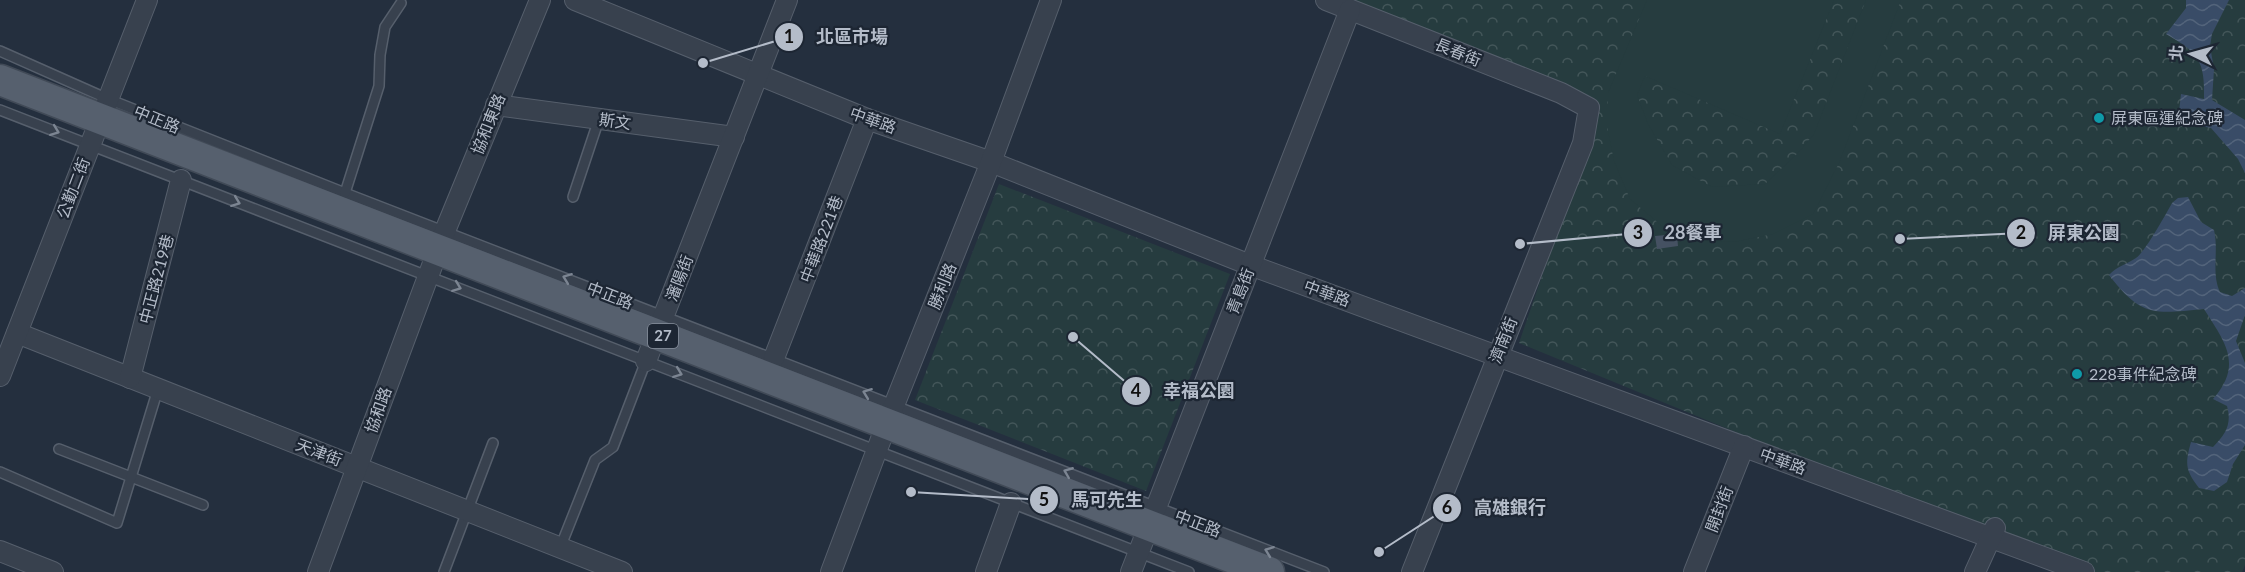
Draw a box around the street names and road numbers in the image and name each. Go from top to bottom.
street label: 長春街 [1432,34,1484,69]
street label: 協和東路 [467,91,508,157]
street label: 中正路 [131,101,183,136]
street label: 中華路 [847,102,899,137]
street label: 斯文 [598,109,632,132]
street label: 公勤二街 [52,155,93,221]
street label: 中華路221巷 [795,193,846,285]
street label: 中正路219巷 [134,232,177,326]
street label: 瀋陽街 [661,252,696,304]
street label: 勝利路 [924,260,959,312]
street label: 青島街 [1222,265,1257,317]
street label: 中華路 [1301,275,1353,310]
street label: 中正路 [584,277,636,312]
street label: 濟南街 [1485,314,1520,366]
road number: 27 [648,324,678,348]
street label: 協和路 [360,384,395,436]
street label: 天津街 [293,434,345,469]
street label: 中華路 [1757,443,1809,478]
street label: 開封街 [1701,483,1736,535]
street label: 中正路 [1172,505,1224,540]

